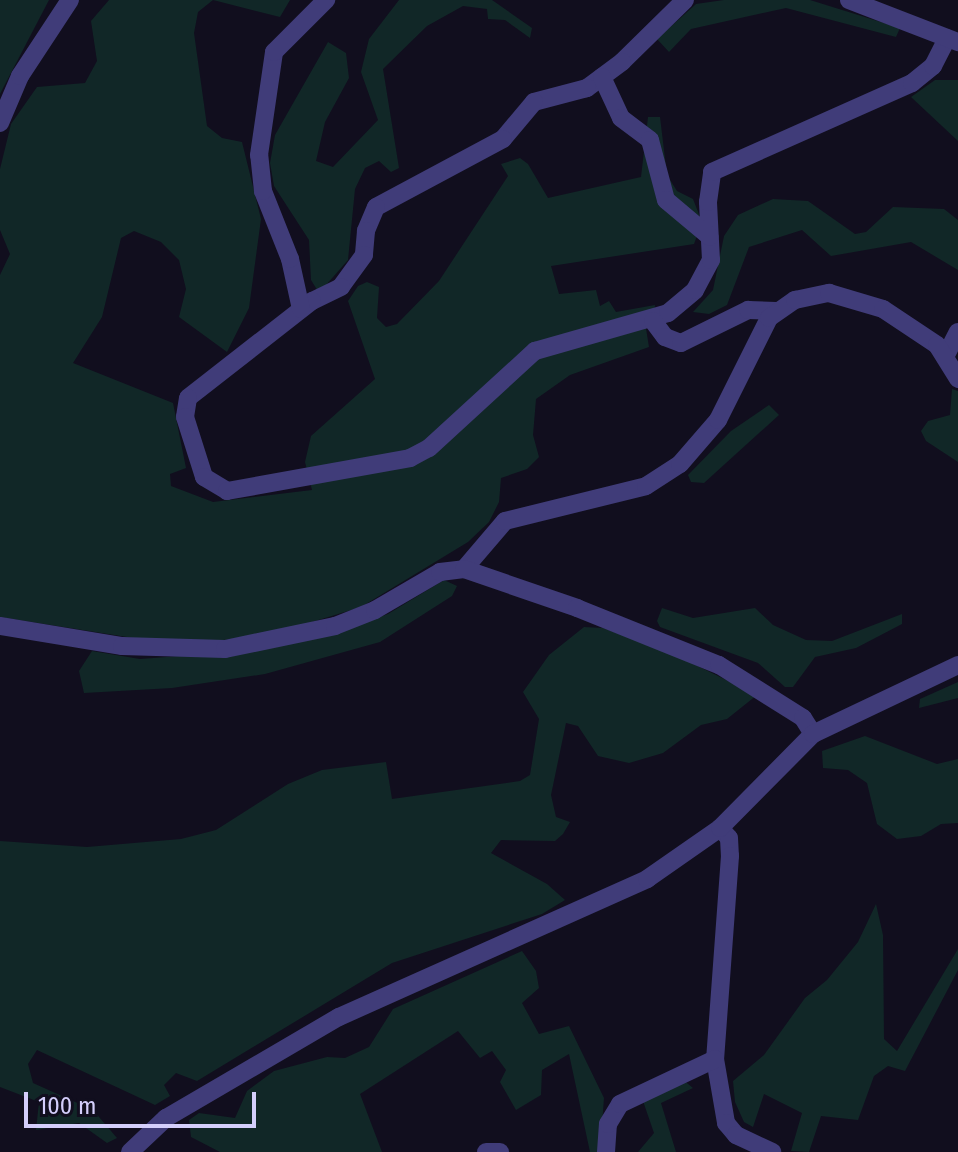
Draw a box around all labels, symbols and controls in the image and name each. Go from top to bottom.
scale bar [28,1076,260,1126]
text: 100 m [38,1092,96,1120]

